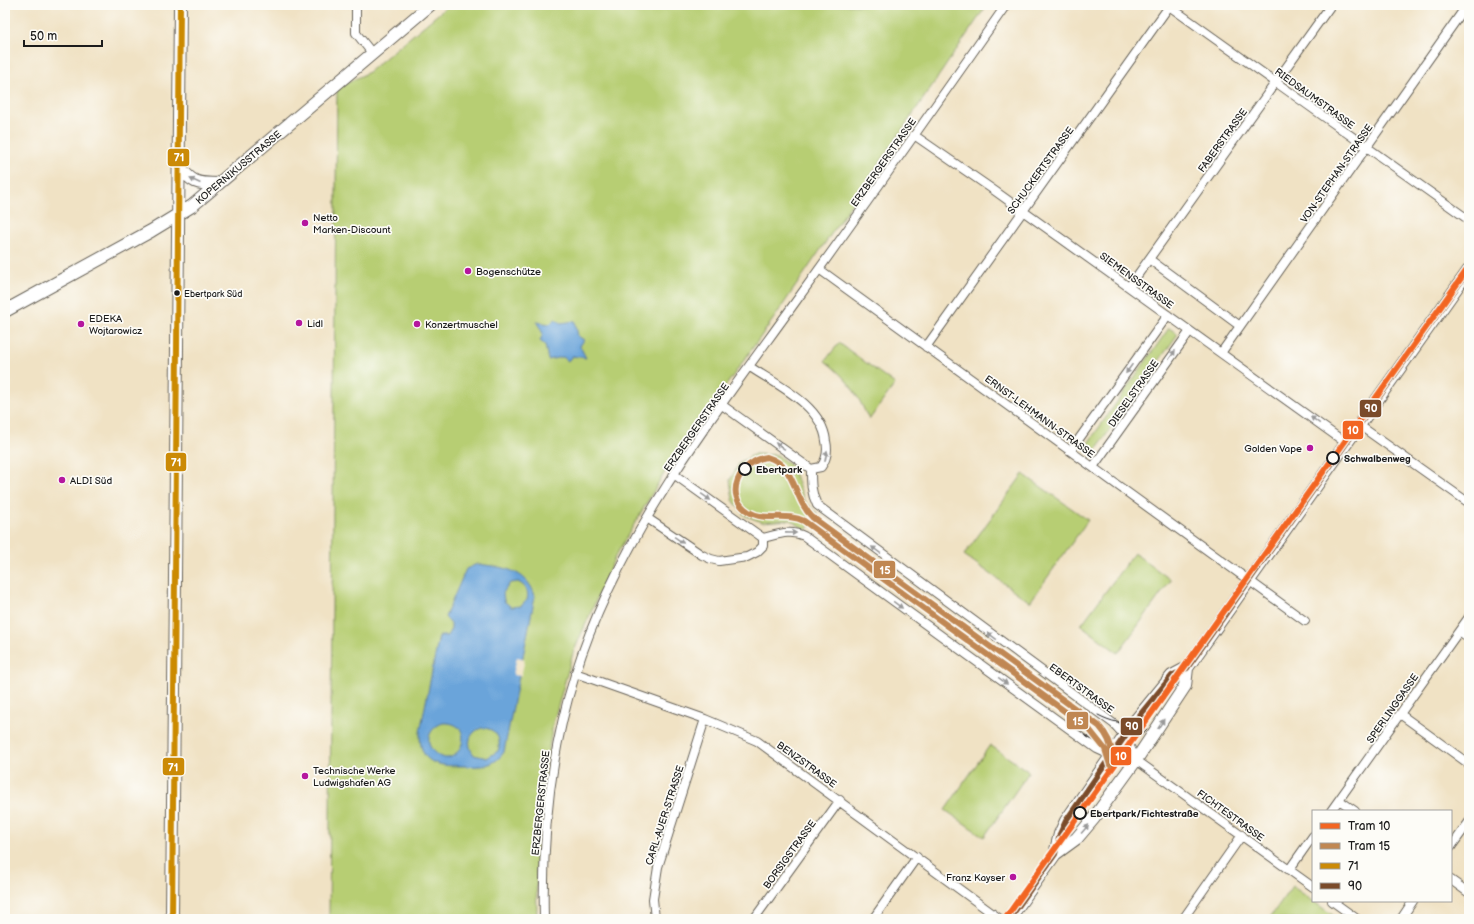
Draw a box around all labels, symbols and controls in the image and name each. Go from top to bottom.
scale bar [24,22,102,48]
text: 50 m [30,29,57,44]
street label: RIEDSAUMSTRASSE [1272,66,1357,132]
street label: FABERSTRASSE [1196,106,1250,175]
street label: ERZBERGERSTRASSE [849,116,919,209]
street label: VON-STEPHAN-STRASSE [1298,122,1376,225]
street label: SCHUCKERTSTRASSE [1005,124,1077,217]
street label: KOPERNIKUSSTRASSE [193,128,284,207]
line badge: 71 [167,148,190,167]
text: 71 [174,151,184,164]
one-way arrow [190,178,201,184]
place label: Netto Marken-Discount [313,212,391,236]
marker: Netto Marken-Discount [300,218,310,228]
street label: SIEMENSSTRASSE [1097,250,1176,312]
marker: Bogenschütze [463,266,473,276]
place label: Bogenschütze [476,266,541,278]
marker: Ebertpark Süd [172,288,182,298]
place label: Ebertpark Süd [184,289,242,300]
place label: EDEKA Wojtarowicz [89,313,142,337]
marker: Lidl [294,318,304,328]
place label: Lidl [307,318,323,330]
marker: EDEKA Wojtarowicz [76,319,86,329]
marker: Konzertmuschel [412,319,422,329]
place label: Konzertmuschel [425,319,498,331]
one-way arrow [1168,350,1176,360]
street label: DIESELSTRASSE [1106,357,1162,429]
one-way arrow [1125,364,1133,374]
street label: ERNST-LEHMANN-STRASSE [982,373,1097,461]
street label: ERZBERGERSTRASSE [662,381,732,474]
line badge: 90 [1359,399,1382,418]
text: 90 [1364,402,1378,415]
one-way arrow [1309,416,1320,424]
line badge: 10 [1342,420,1364,440]
text: 10 [1347,424,1359,437]
one-way arrow [774,442,785,450]
place label: Golden Vape [1244,443,1302,455]
marker: Golden Vape [1305,443,1315,453]
one-way arrow [823,449,829,462]
marker: Schwalbenweg [1326,451,1340,465]
line badge: 71 [165,452,187,472]
place label: Schwalbenweg [1344,453,1411,465]
text: 71 [171,456,181,469]
marker: Ebertpark [738,462,752,476]
place label: Ebertpark [756,464,803,476]
marker: ALDI Süd [57,475,67,485]
place label: ALDI Süd [70,475,112,487]
one-way arrow [701,493,712,501]
one-way arrow [785,530,798,536]
one-way arrow [674,536,685,544]
one-way arrow [871,546,882,554]
line badge: 15 [873,560,896,579]
text: 15 [880,564,891,577]
one-way arrow [892,601,903,609]
one-way arrow [987,631,998,640]
street label: EBERTSTRASSE [1047,661,1116,717]
street label: SPERLINGGASSE [1364,671,1421,746]
one-way arrow [998,677,1008,685]
line badge: 15 [1066,711,1089,730]
text: 15 [1073,715,1084,728]
line badge: 90 [1120,717,1143,736]
one-way arrow [1157,718,1164,729]
text: 90 [1125,720,1139,733]
street label: BENZSTRASSE [774,739,839,791]
line badge: 10 [1110,746,1132,766]
street label: ERZBERGERSTRASSE [530,750,553,856]
text: 10 [1115,750,1127,763]
line badge: 71 [162,757,185,776]
text: 71 [168,761,178,774]
street label: CARL-AUER-STRASSE [643,764,687,867]
place label: Technische Werke Ludwigshafen AG [313,765,396,789]
marker: Technische Werke Ludwigshafen AG [300,771,310,781]
street label: FICHTESTRASSE [1195,787,1267,844]
marker: Ebertpark/Fichtestraße [1073,806,1087,820]
place label: Ebertpark/Fichtestraße [1090,808,1199,820]
legend [1312,810,1452,902]
street label: BORSIGSTRASSE [761,818,819,891]
text: Tram 10 [1348,819,1390,834]
one-way arrow [1080,824,1089,834]
text: Tram 15 [1348,839,1390,854]
text: 71 [1348,859,1359,874]
place label: Franz Kayser [946,872,1005,884]
marker: Franz Kayser [1008,872,1018,882]
text: 90 [1348,879,1362,894]

